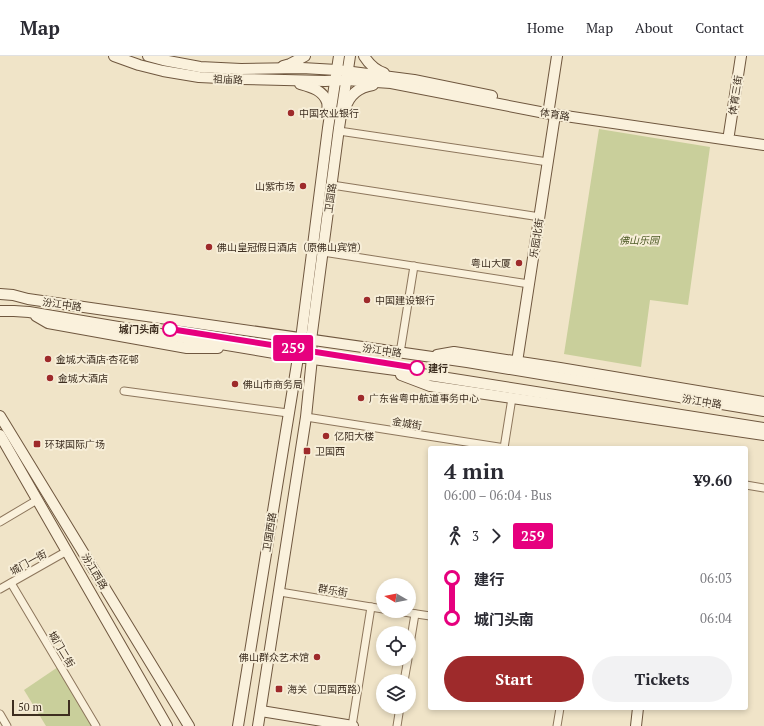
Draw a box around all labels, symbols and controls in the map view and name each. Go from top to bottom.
text: Map [20,15,60,40]
text: Home [527,18,564,37]
text: Map [586,18,613,37]
text: About [635,18,673,37]
text: Contact [695,18,744,37]
street label: 祖庙路 [213,72,243,87]
street label: 体育三街 [726,74,745,116]
street label: 体育路 [539,106,571,123]
place label: 中国农业银行 [299,107,359,120]
marker: 中国农业银行 [286,108,296,118]
place label: 山紫市场 [255,180,295,193]
marker: 山紫市场 [298,181,308,191]
street label: 卫国路 [322,182,339,214]
street label: 乐园北街 [527,217,546,259]
park label: 佛山乐园 [619,234,661,247]
place label: 佛山皇冠假日酒店（原佛山宾馆） [216,241,367,254]
marker: 佛山皇冠假日酒店（原佛山宾馆） [204,242,214,252]
place label: 粤山大厦 [471,257,511,270]
marker: 粤山大厦 [514,258,524,268]
place label: 中国建设银行 [375,294,435,307]
street label: 汾江中路 [41,295,83,314]
marker: 中国建设银行 [362,295,372,305]
marker: 城门头南 [162,321,178,337]
place label: 城门头南 [119,323,159,336]
line badge: 259 [270,335,316,361]
text: 259 [281,338,305,357]
street label: 汾江中路 [361,341,403,360]
place label: 金城大酒店·杏花邨 [56,353,138,366]
marker: 金城大酒店·杏花邨 [43,354,53,364]
marker: 建行 [409,360,425,376]
place label: 建行 [428,362,448,375]
place label: 金城大酒店 [58,372,108,385]
marker: 金城大酒店 [45,373,55,383]
place label: 佛山市商务局 [242,378,303,391]
marker: 佛山市商务局 [230,379,240,389]
place label: 广东省粤中航道事务中心 [369,392,479,405]
street label: 汾江中路 [681,392,723,411]
marker: 广东省粤中航道事务中心 [356,393,366,403]
street label: 金城街 [391,415,423,432]
place label: 亿阳大楼 [334,430,374,443]
marker: 亿阳大楼 [321,431,331,441]
place label: 环球国际广场 [45,438,105,451]
marker: 环球国际广场 [32,439,42,449]
place label: 卫国西 [315,445,345,458]
marker: 卫国西 [302,446,312,456]
text: 4 min [444,456,504,485]
text: ¥9.60 [694,470,732,490]
text: 06:00 – 06:04 · Bus [444,486,552,504]
street label: 卫国西路 [260,511,279,553]
icon: walk [444,525,466,547]
icon: forward [485,525,507,547]
text: 259 [521,526,545,545]
text: 3 [472,527,479,545]
street label: 城门一街 [8,547,49,578]
street label: 汾江西路 [79,551,110,592]
text: 建行 [474,569,504,589]
text: 06:03 [700,569,732,587]
north arrow [376,578,416,618]
map controls [376,578,416,714]
street label: 群乐街 [317,582,349,599]
text: 城门头南 [474,609,534,629]
text: 06:04 [700,609,732,627]
button: locate [376,626,416,666]
street label: 城门二街 [46,629,77,670]
place label: 佛山群众艺术馆 [238,651,309,664]
marker: 佛山群众艺术馆 [312,652,322,662]
button: Start [444,656,584,702]
button: Tickets [592,656,732,702]
button: layers [376,674,416,714]
place label: 海关（卫国西路） [287,683,367,696]
marker: 海关（卫国西路） [274,684,284,694]
scale bar [12,698,70,717]
text: 50 m [18,700,42,714]

